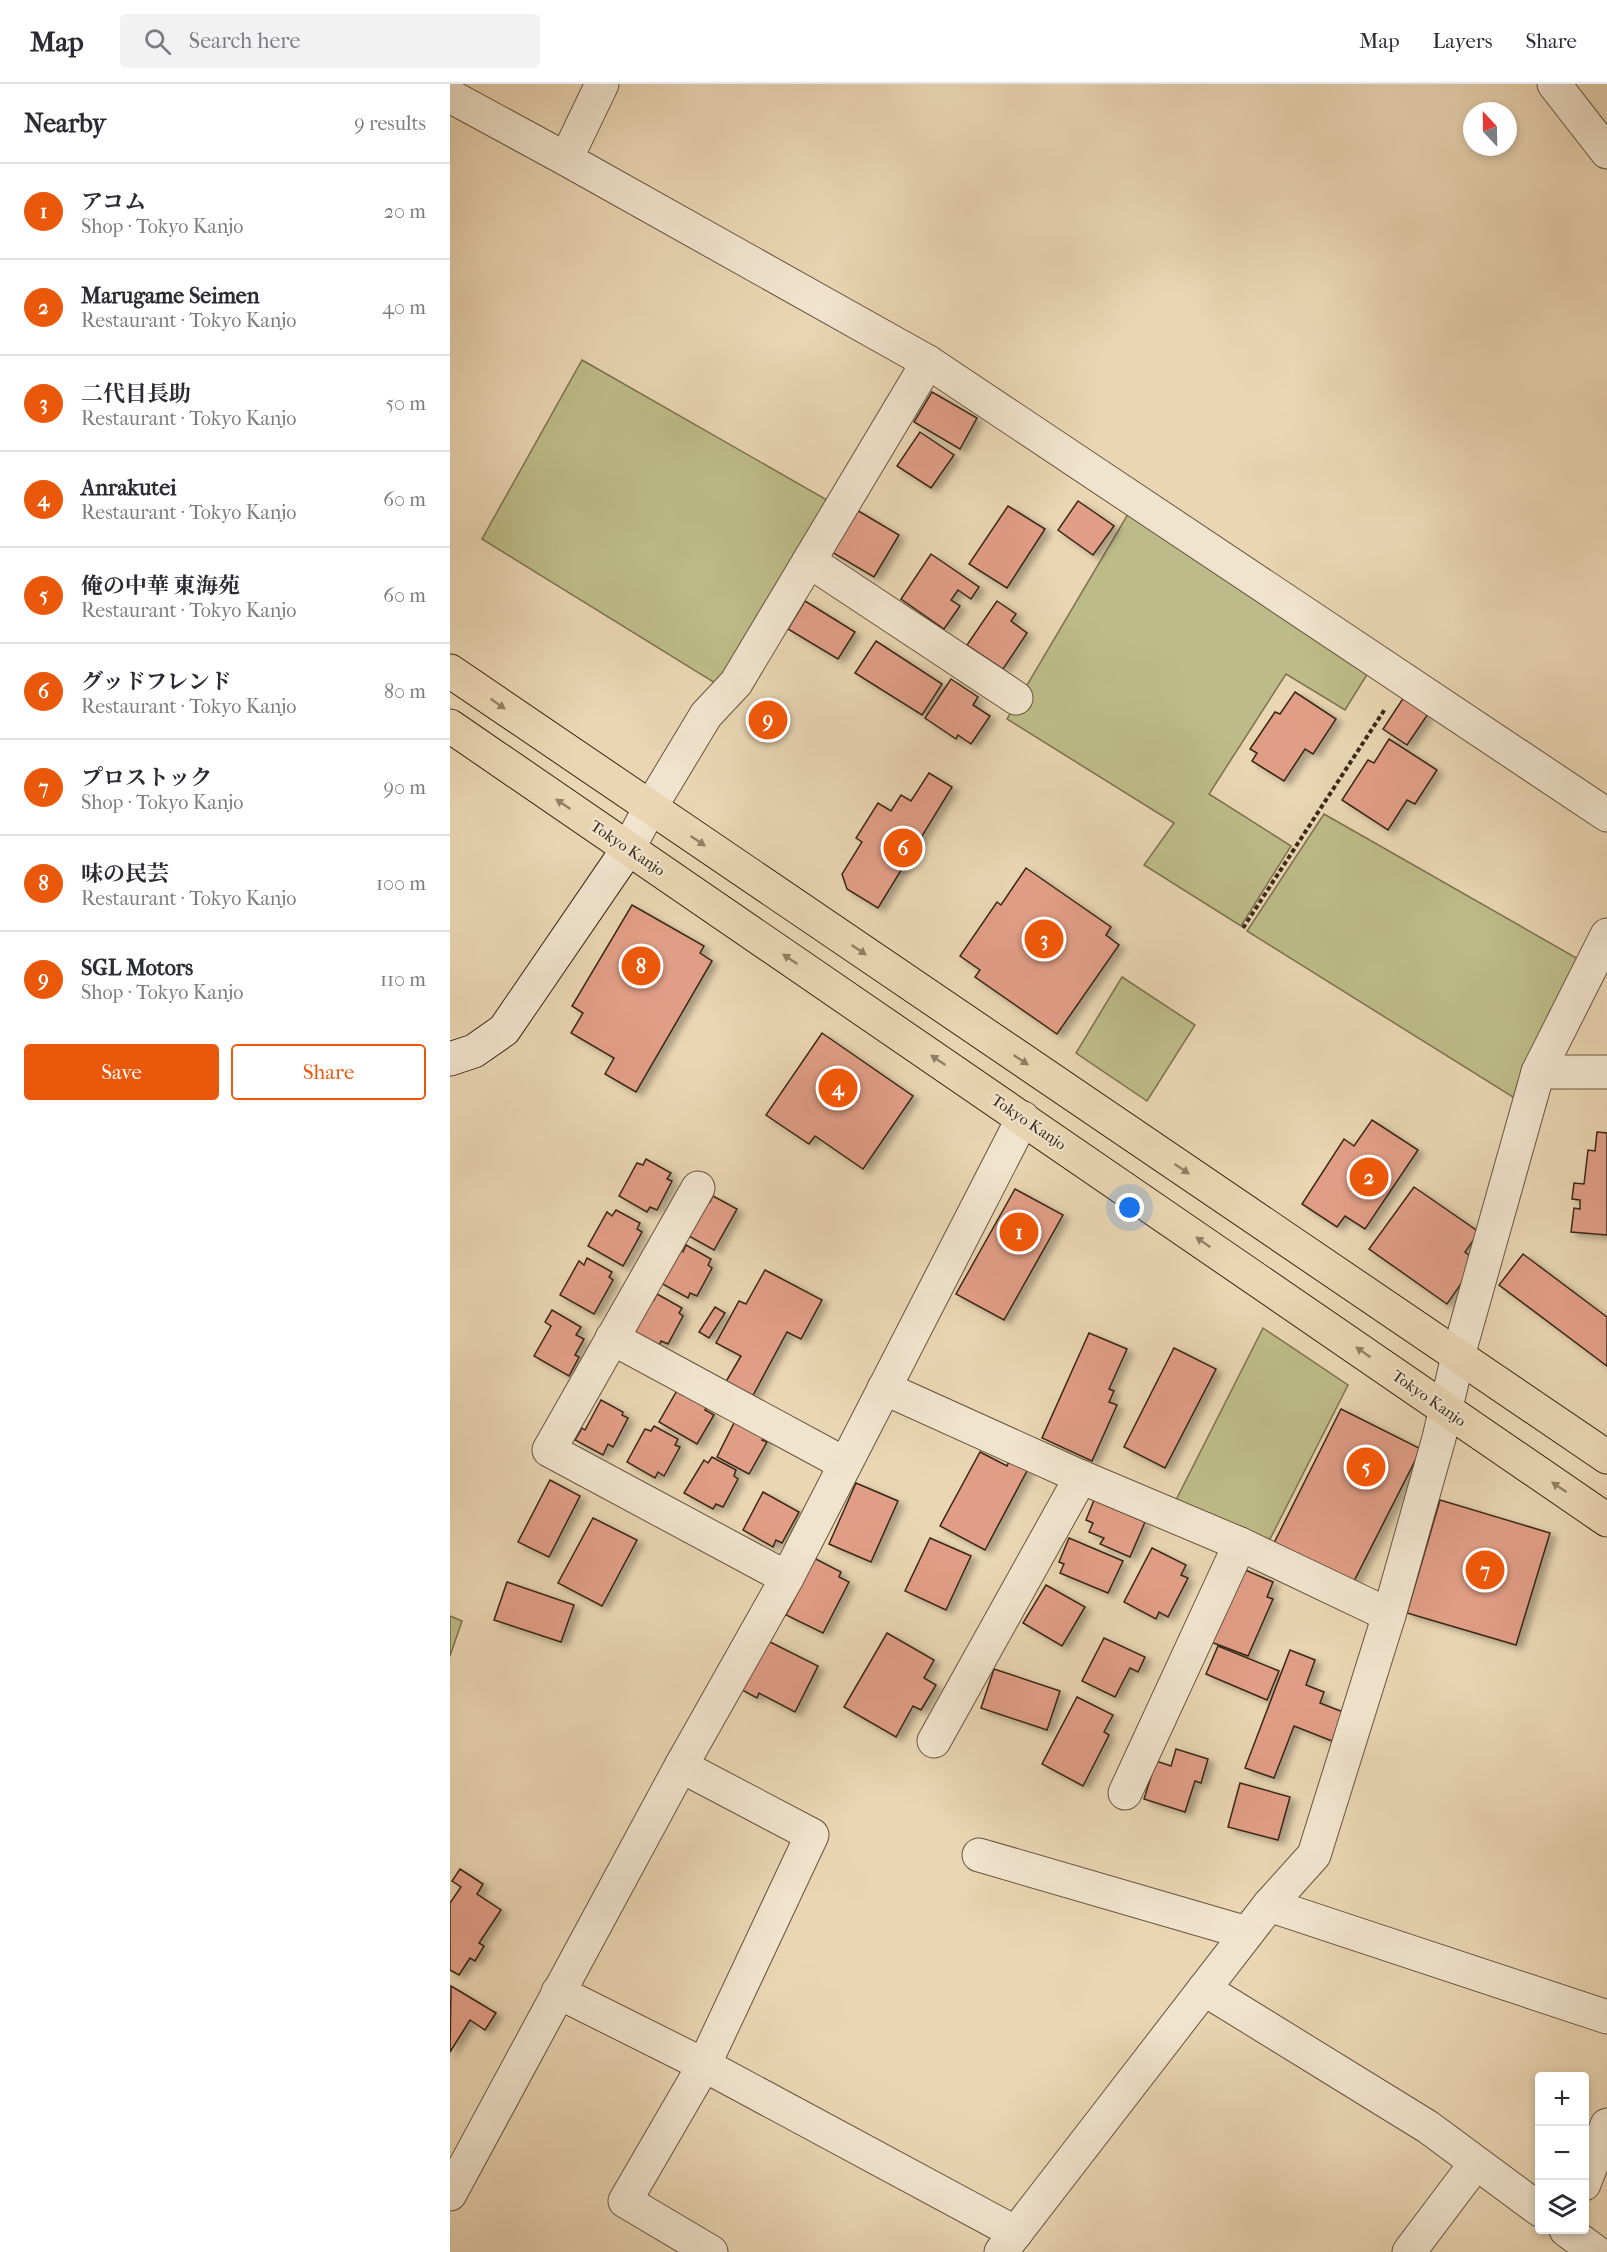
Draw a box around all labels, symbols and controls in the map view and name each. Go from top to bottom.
search box [120,14,540,68]
text: Map [30,25,84,58]
icon: search [141,25,174,58]
text: Search here [189,28,300,54]
text: Map [1359,29,1400,53]
text: Layers [1433,29,1492,53]
text: Share [1525,29,1577,53]
north arrow [1463,102,1517,156]
text: Nearby [24,108,106,139]
text: 9 results [354,112,426,135]
text: アコム [81,189,146,215]
text: 1 [40,200,47,223]
text: 20 m [384,200,426,223]
text: Shop · Tokyo Kanjo [81,215,243,238]
text: Marugame Seimen [81,283,260,309]
text: 2 [38,296,49,319]
text: 40 m [382,296,426,319]
text: Restaurant · Tokyo Kanjo [81,309,297,332]
text: 二代目長助 [81,381,191,407]
text: 3 [39,392,48,415]
text: 50 m [385,392,426,415]
text: Restaurant · Tokyo Kanjo [81,407,297,430]
text: Anrakutei [81,475,177,501]
text: 4 [38,488,49,511]
text: 60 m [383,488,426,511]
text: Restaurant · Tokyo Kanjo [81,501,297,524]
text: 俺の中華 東海苑 [81,573,240,599]
text: 5 [39,584,48,607]
text: 60 m [383,584,426,607]
text: Restaurant · Tokyo Kanjo [81,599,297,622]
text: グッドフレンド [81,669,232,695]
text: 6 [38,680,49,703]
text: 80 m [384,680,426,703]
text: Restaurant · Tokyo Kanjo [81,695,297,718]
one-way arrow [490,698,506,710]
pin: 9 [748,698,788,742]
text: プロストック [81,765,212,791]
text: 7 [39,776,48,799]
text: 90 m [384,776,426,799]
text: Shop · Tokyo Kanjo [81,791,243,814]
one-way arrow [555,799,571,810]
street label: Tokyo Kanjo [587,816,669,880]
pin: 6 [884,826,922,870]
one-way arrow [690,835,706,846]
text: 味の民芸 [81,861,169,887]
text: 8 [38,872,49,895]
text: 100 m [376,872,426,895]
text: Restaurant · Tokyo Kanjo [81,887,297,910]
pin: 3 [1024,916,1064,962]
pin: 8 [622,944,660,988]
one-way arrow [851,944,867,956]
one-way arrow [781,953,798,964]
text: SGL Motors [81,955,193,981]
text: 9 [38,968,49,991]
text: 110 m [380,968,426,991]
text: Shop · Tokyo Kanjo [81,981,243,1004]
button: Save [24,1044,219,1100]
button: Share [231,1044,426,1100]
one-way arrow [1013,1054,1029,1065]
one-way arrow [930,1055,946,1066]
pin: 4 [818,1066,858,1110]
street label: Tokyo Kanjo [988,1090,1070,1154]
pin: 2 [1350,1154,1388,1200]
one-way arrow [1174,1163,1190,1175]
your location [1115,1193,1144,1222]
pin: 1 [1000,1210,1038,1254]
one-way arrow [1195,1236,1211,1248]
one-way arrow [1356,1346,1372,1358]
street label: Tokyo Kanjo [1388,1366,1470,1430]
pin: 5 [1346,1444,1386,1490]
one-way arrow [1550,1481,1567,1492]
pin: 7 [1466,1548,1504,1592]
map controls [1535,2072,1589,2234]
button: + [1535,2072,1589,2126]
button: − [1535,2126,1589,2180]
button: layers [1535,2180,1589,2234]

